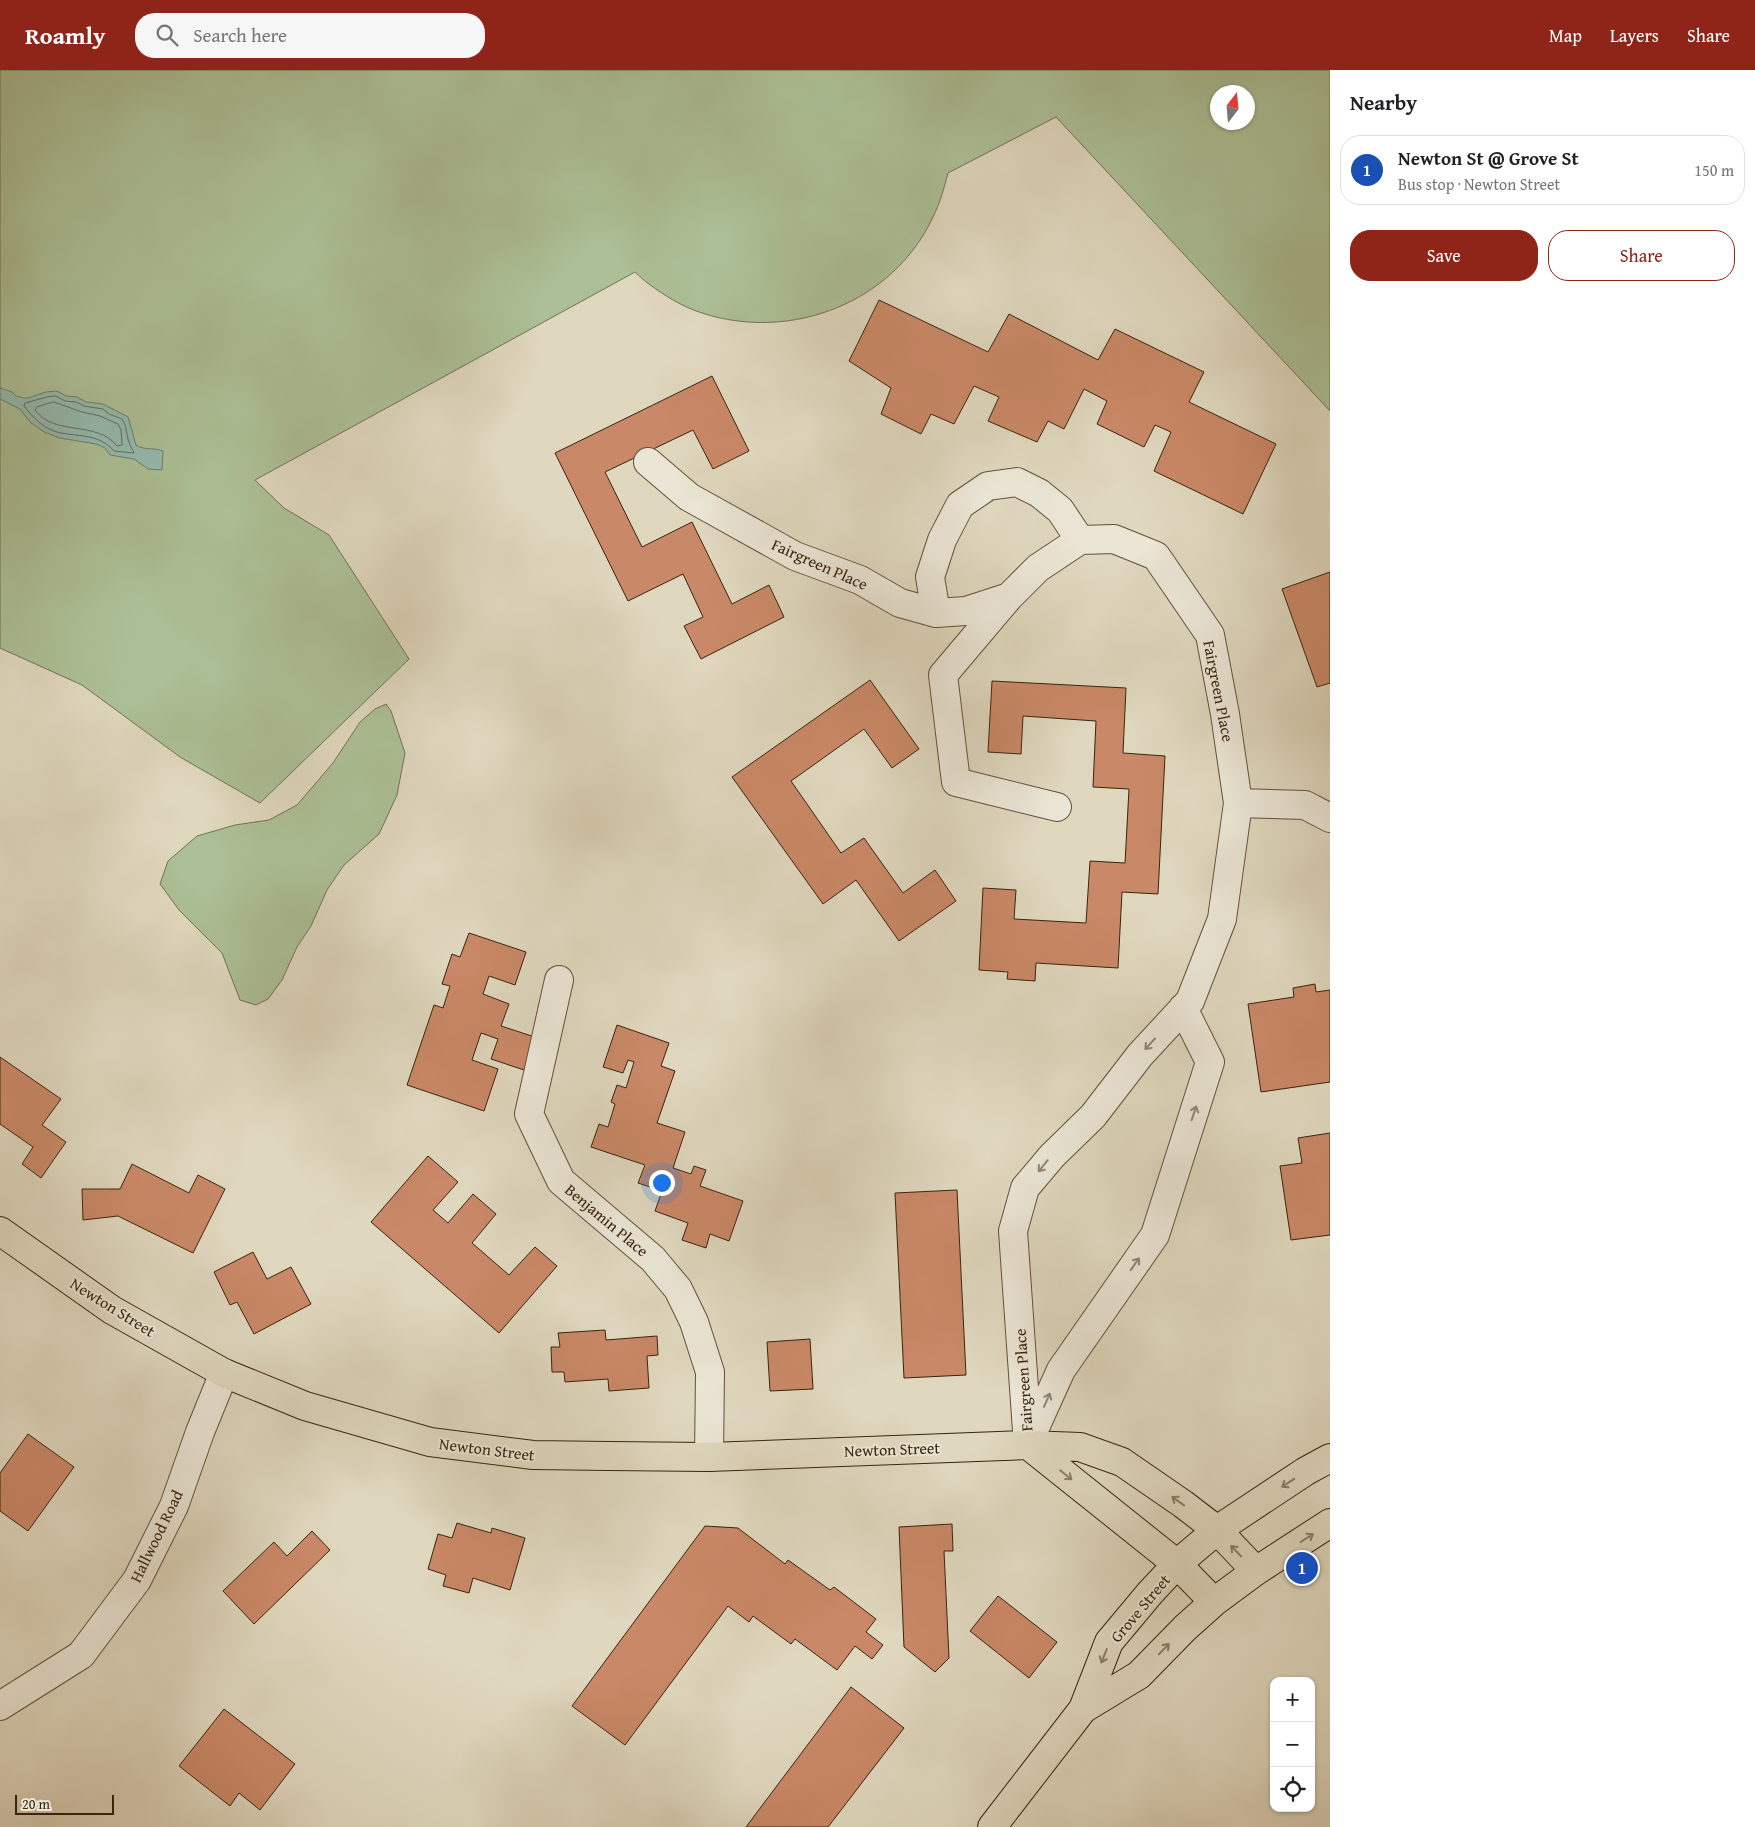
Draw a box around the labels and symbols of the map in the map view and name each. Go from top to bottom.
north arrow [1210,85,1255,130]
street label: Fairgreen Place [768,532,872,596]
street label: Fairgreen Place [1197,638,1241,744]
one-way arrow [1144,1038,1156,1051]
one-way arrow [1189,1106,1199,1122]
one-way arrow [1038,1159,1049,1172]
your location [649,1170,675,1196]
street label: Benjamin Place [560,1178,654,1262]
one-way arrow [1130,1257,1140,1271]
street label: Newton Street [66,1271,160,1343]
street label: Fairgreen Place [1007,1328,1039,1432]
one-way arrow [1043,1393,1053,1408]
street label: Newton Street [438,1431,537,1467]
street label: Newton Street [844,1435,941,1463]
one-way arrow [1059,1470,1072,1481]
one-way arrow [1282,1479,1296,1489]
street label: Hallwood Road [123,1485,189,1586]
one-way arrow [1171,1496,1185,1506]
one-way arrow [1300,1532,1314,1542]
one-way arrow [1230,1544,1242,1557]
pin: 1 [1286,1549,1318,1587]
street label: Grove Street [1104,1568,1176,1647]
one-way arrow [1157,1644,1169,1656]
one-way arrow [1099,1648,1108,1663]
scale bar [15,1792,114,1815]

